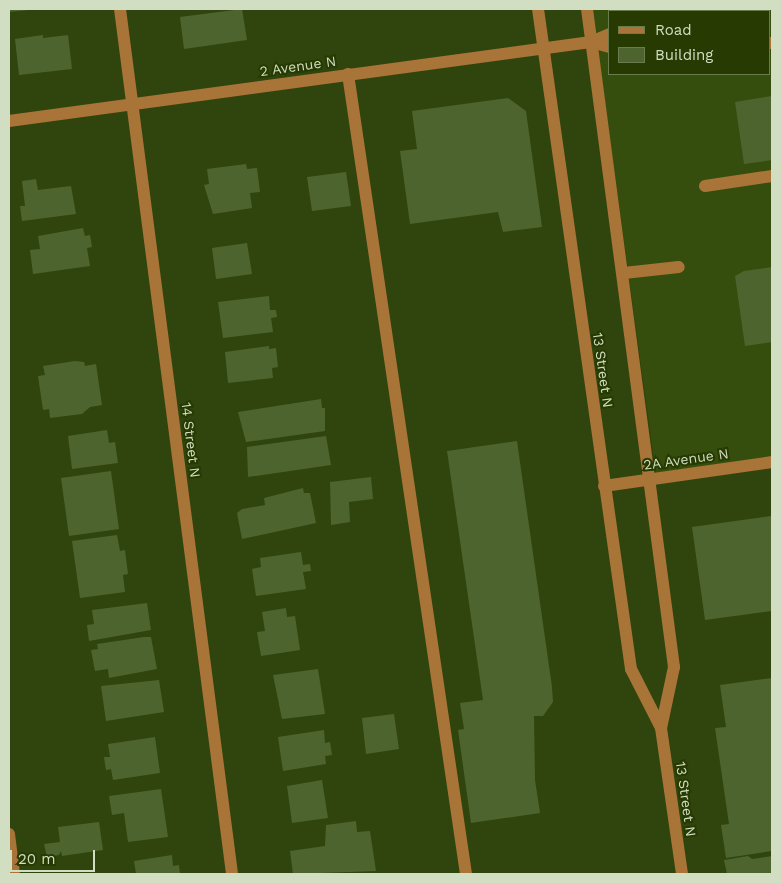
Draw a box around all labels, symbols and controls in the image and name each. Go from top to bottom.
legend [608,10,771,75]
text: Road [655,21,692,39]
text: Building [655,46,713,64]
street label: 2 Avenue N [258,52,338,80]
street label: 13 Street N [589,331,617,409]
street label: 14 Street N [178,401,204,479]
street label: 2A Avenue N [642,445,730,473]
street label: 13 Street N [672,760,700,838]
scale bar [12,840,98,872]
text: 20 m [18,850,56,868]

